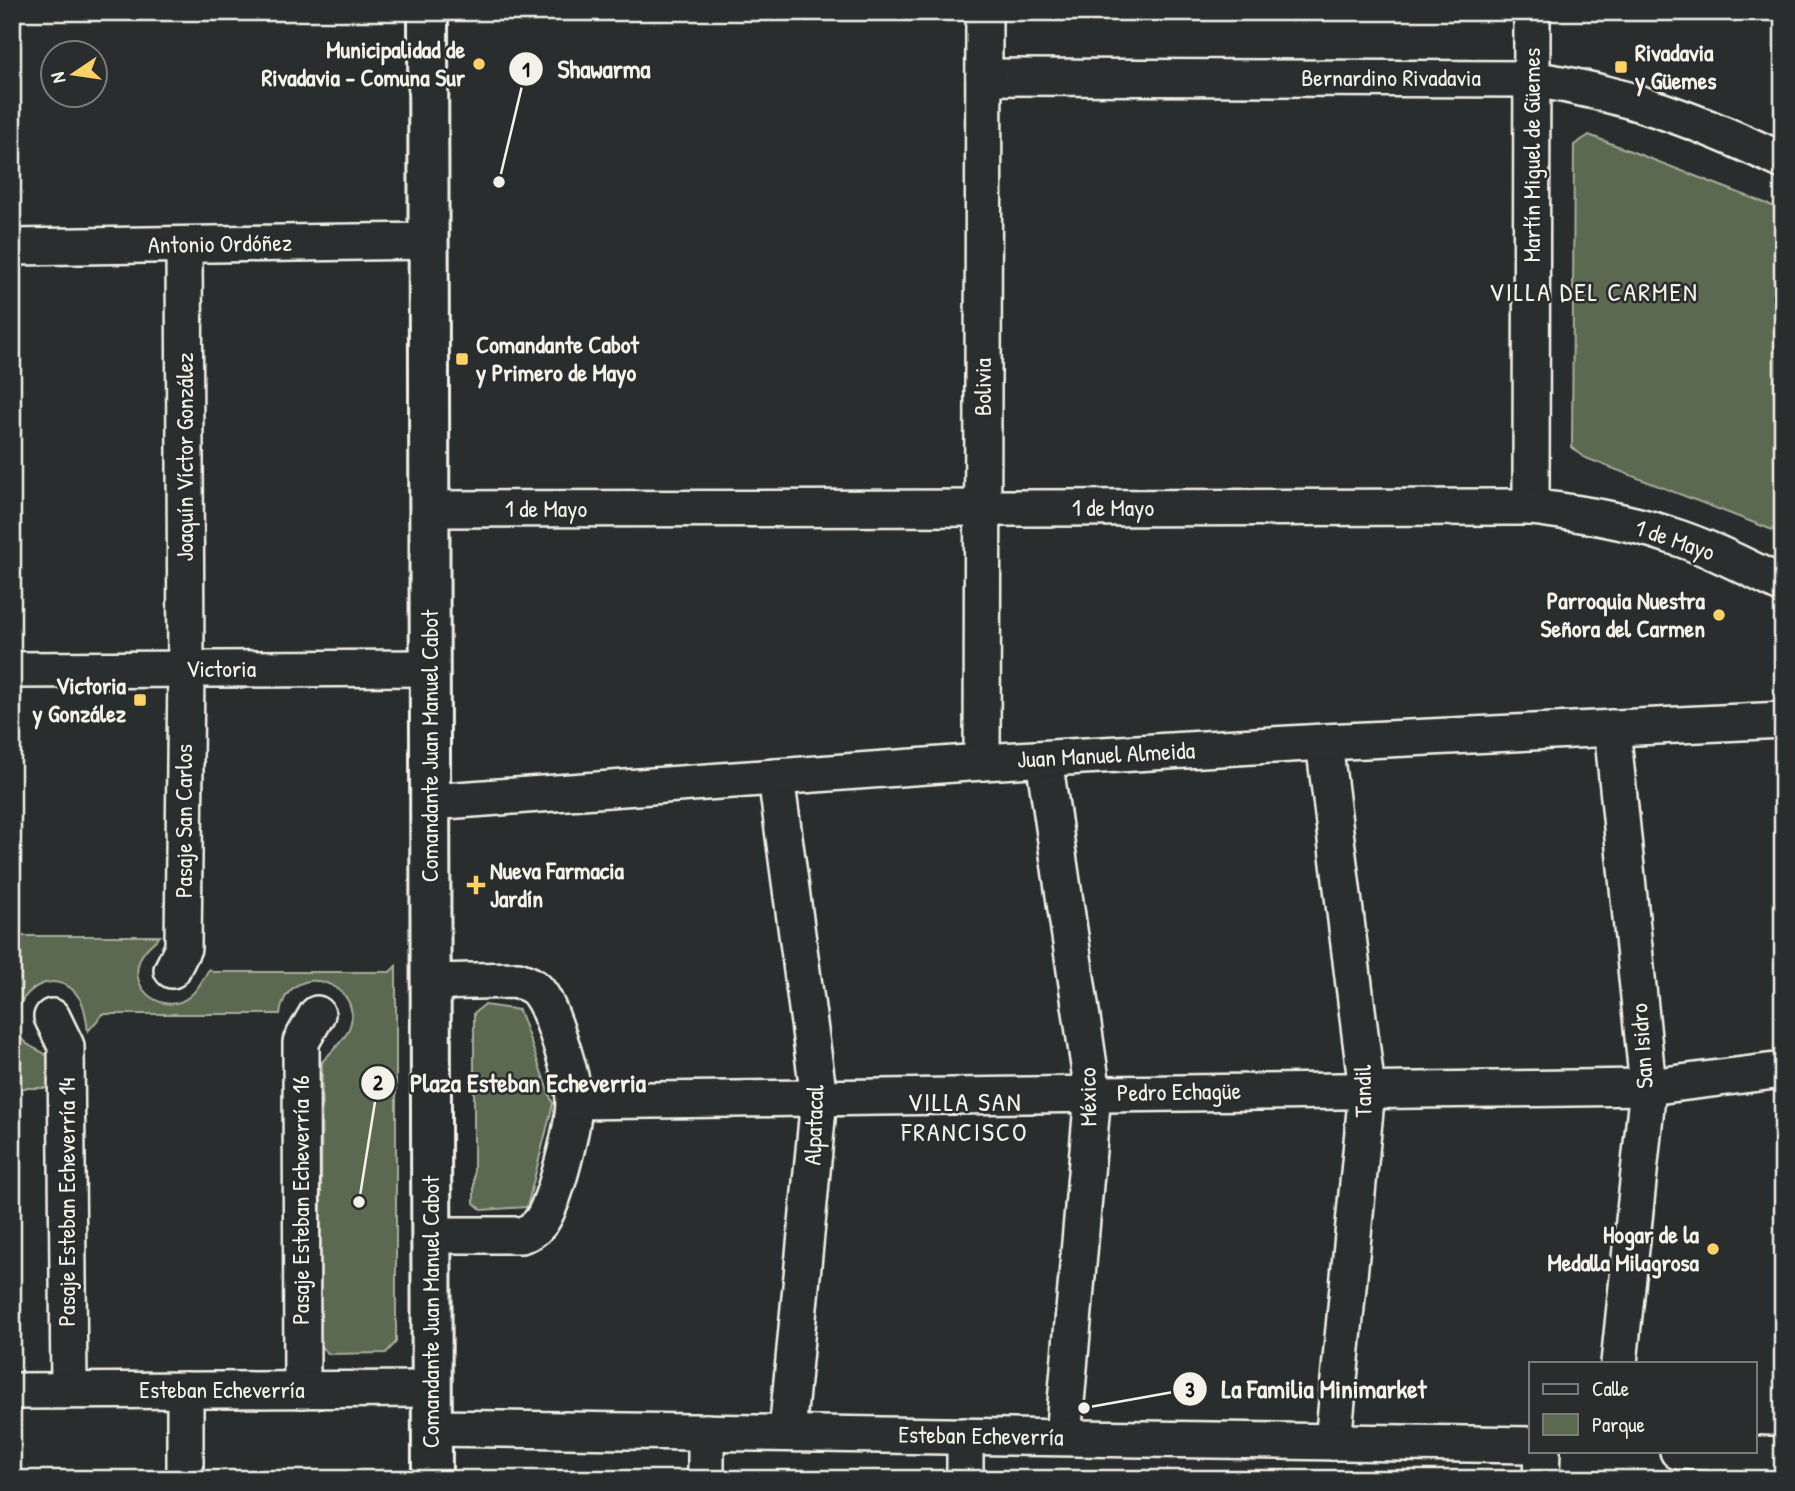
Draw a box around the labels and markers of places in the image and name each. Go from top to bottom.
place label: Municipalidad de Rivadavia - Comuna Sur [261,33,466,93]
place label: Rivadavia y Güemes [1635,36,1716,97]
callout: Shawarma [509,46,665,93]
marker: Municipalidad de Rivadavia - Comuna Sur [471,56,487,72]
marker: Rivadavia y Güemes [1613,59,1629,75]
place label: Comandante Cabot y Primero de Mayo [476,328,639,389]
marker: Comandante Cabot y Primero de Mayo [454,351,470,367]
place label: Parroquia Nuestra Señora del Carmen [1540,584,1706,644]
marker: Parroquia Nuestra Señora del Carmen [1711,607,1727,623]
place label: Victoria y González [32,669,127,730]
marker: Victoria y González [132,692,148,708]
place label: Nueva Farmacia Jardín [490,854,625,914]
marker: Nueva Farmacia Jardín [468,877,484,893]
callout: Plaza Esteban Echeverria [361,1059,660,1106]
place label: Hogar de la Medalla Milagrosa [1547,1218,1700,1279]
marker: Hogar de la Medalla Milagrosa [1705,1241,1721,1257]
callout: La Familia Minimarket [1172,1366,1440,1413]

